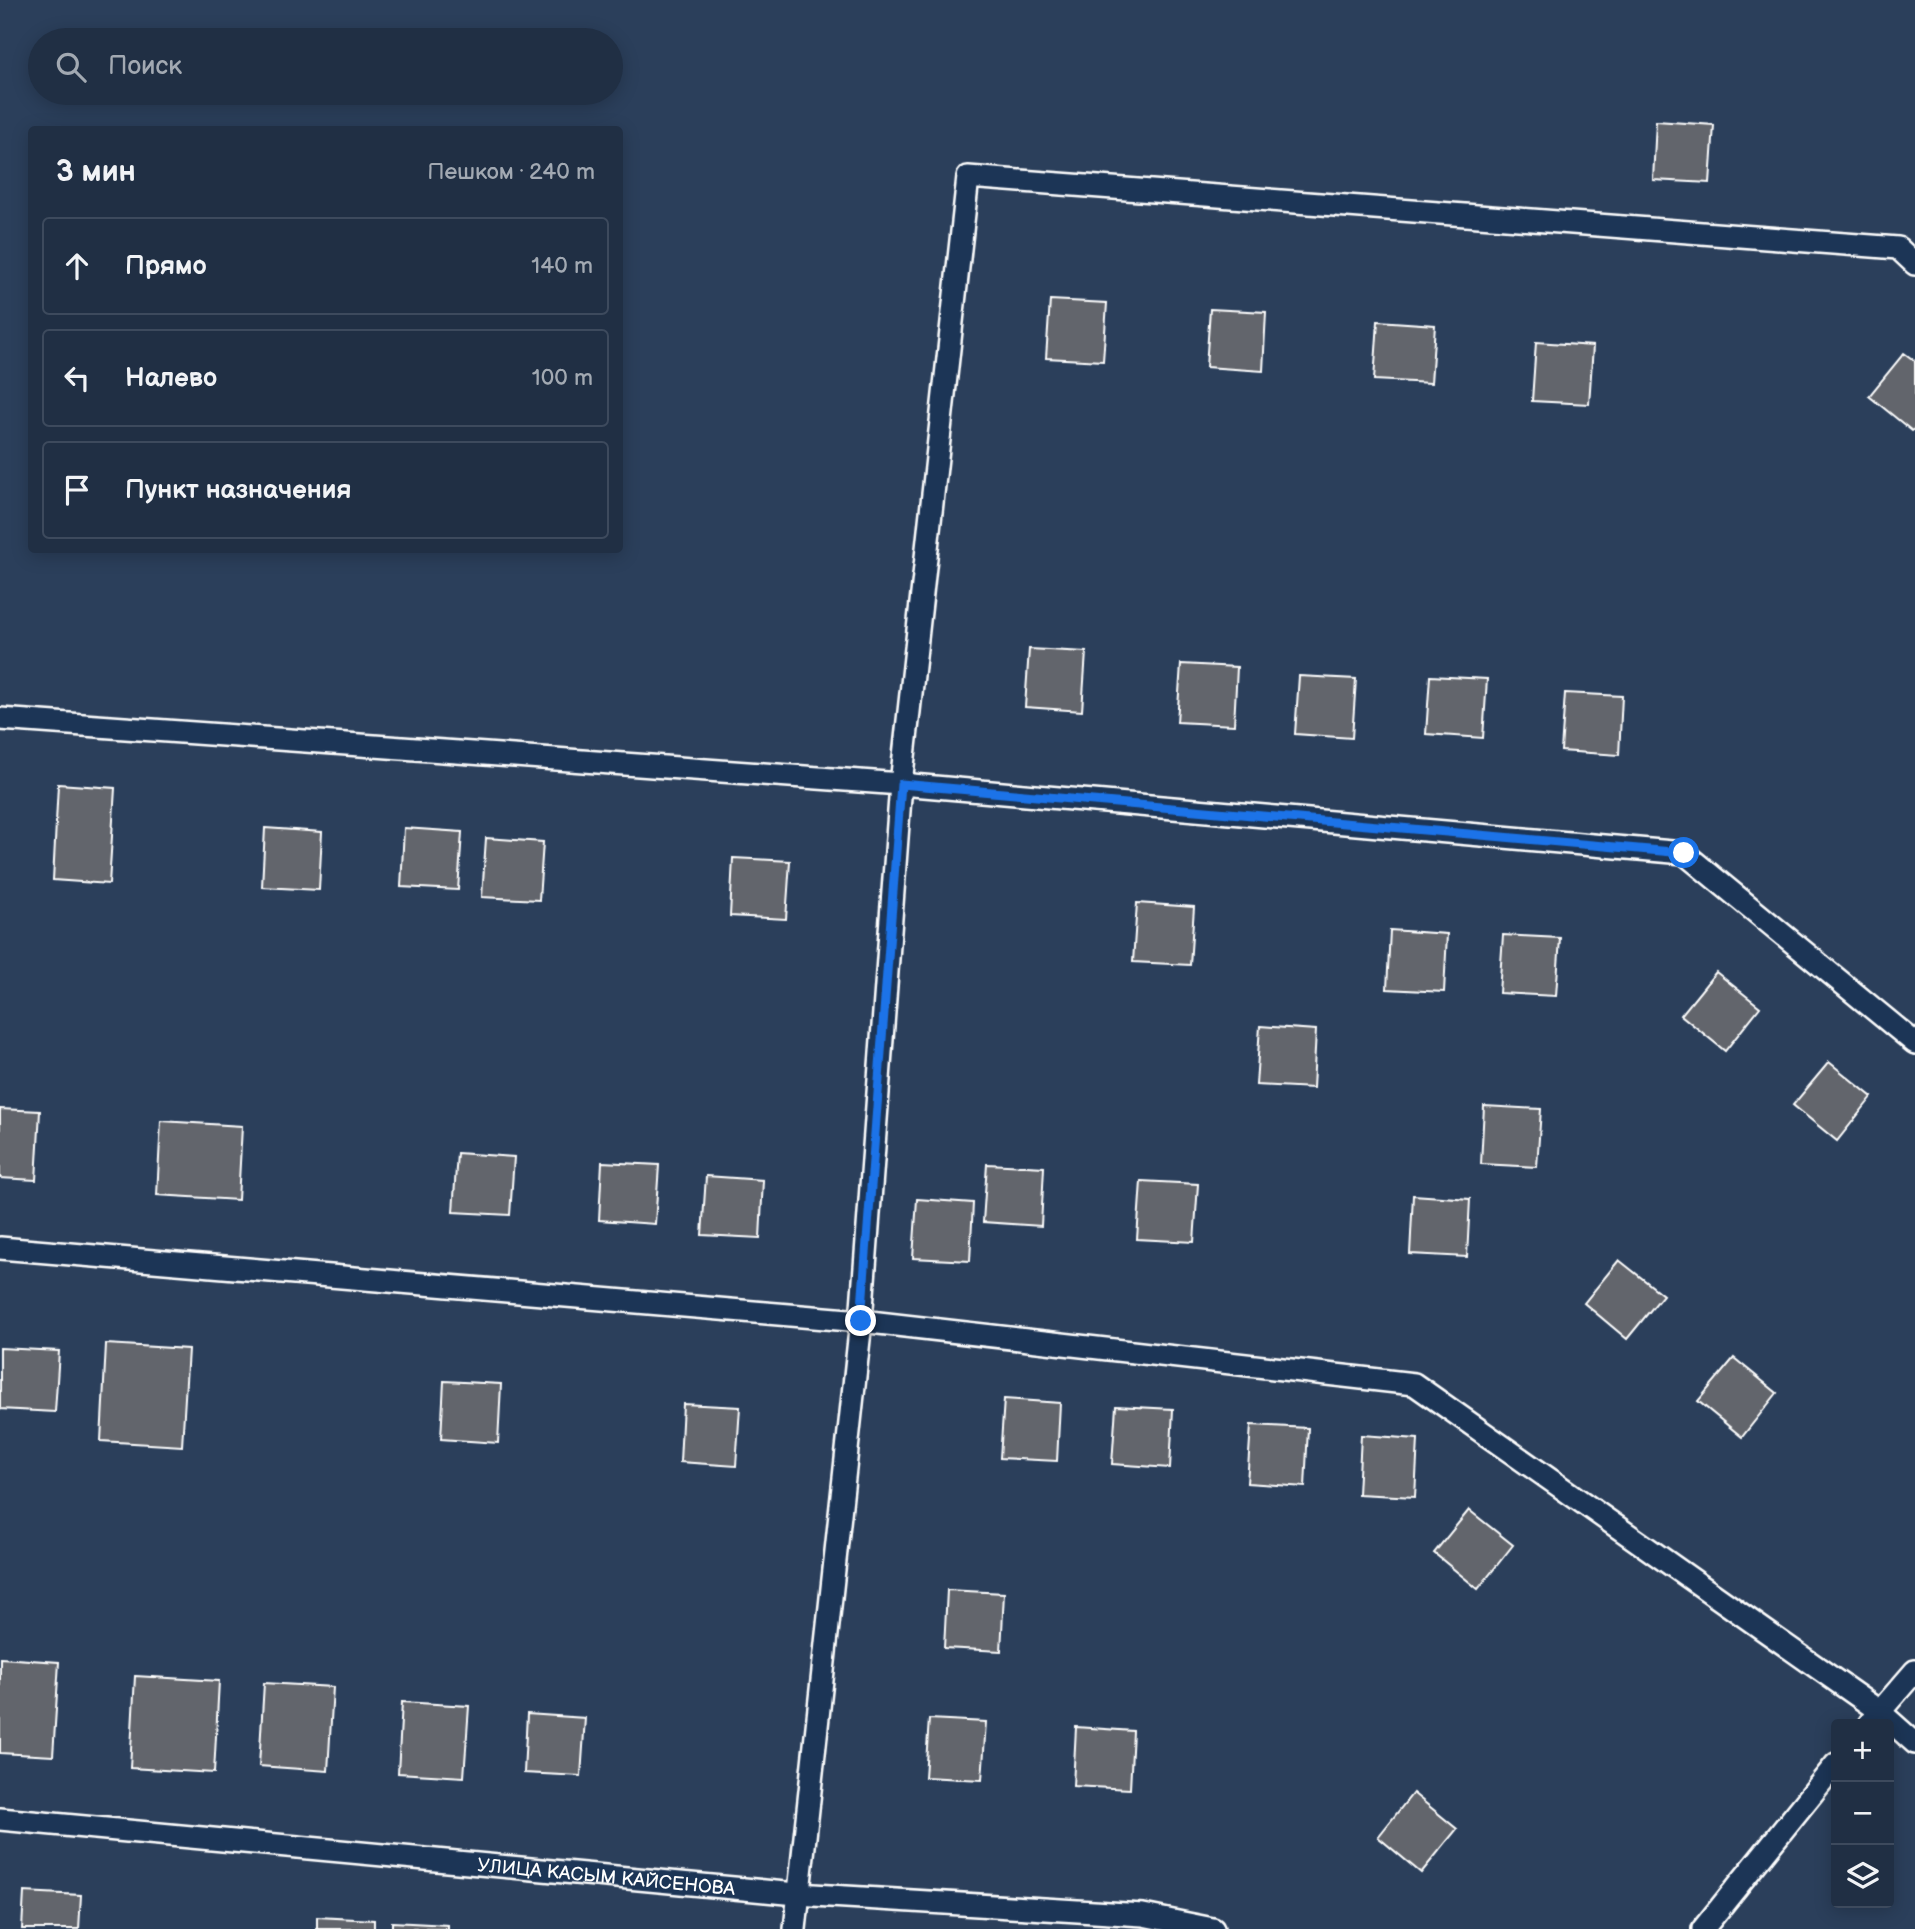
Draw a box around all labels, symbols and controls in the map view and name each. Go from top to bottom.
search box [28,28,623,105]
icon: search [52,48,90,86]
text: Поиск [108,51,182,82]
text: 3 мин [56,154,136,190]
text: Пешком · 240 m [427,158,595,186]
icon: ahead [58,247,96,285]
text: Прямо [125,251,207,282]
text: 140 m [531,252,593,280]
icon: left [58,359,96,397]
text: Налево [125,363,217,394]
text: 100 m [532,364,593,392]
icon: arrive [58,471,96,509]
text: Пункт назначения [125,475,351,506]
route start [1668,837,1699,868]
route end [845,1305,876,1336]
map controls [1831,1719,1894,1908]
button: + [1831,1719,1894,1782]
button: − [1831,1782,1894,1845]
button: layers [1831,1845,1894,1908]
street label: УЛИЦА КАСЫМ КАЙСЕНОВА [476,1854,737,1901]

